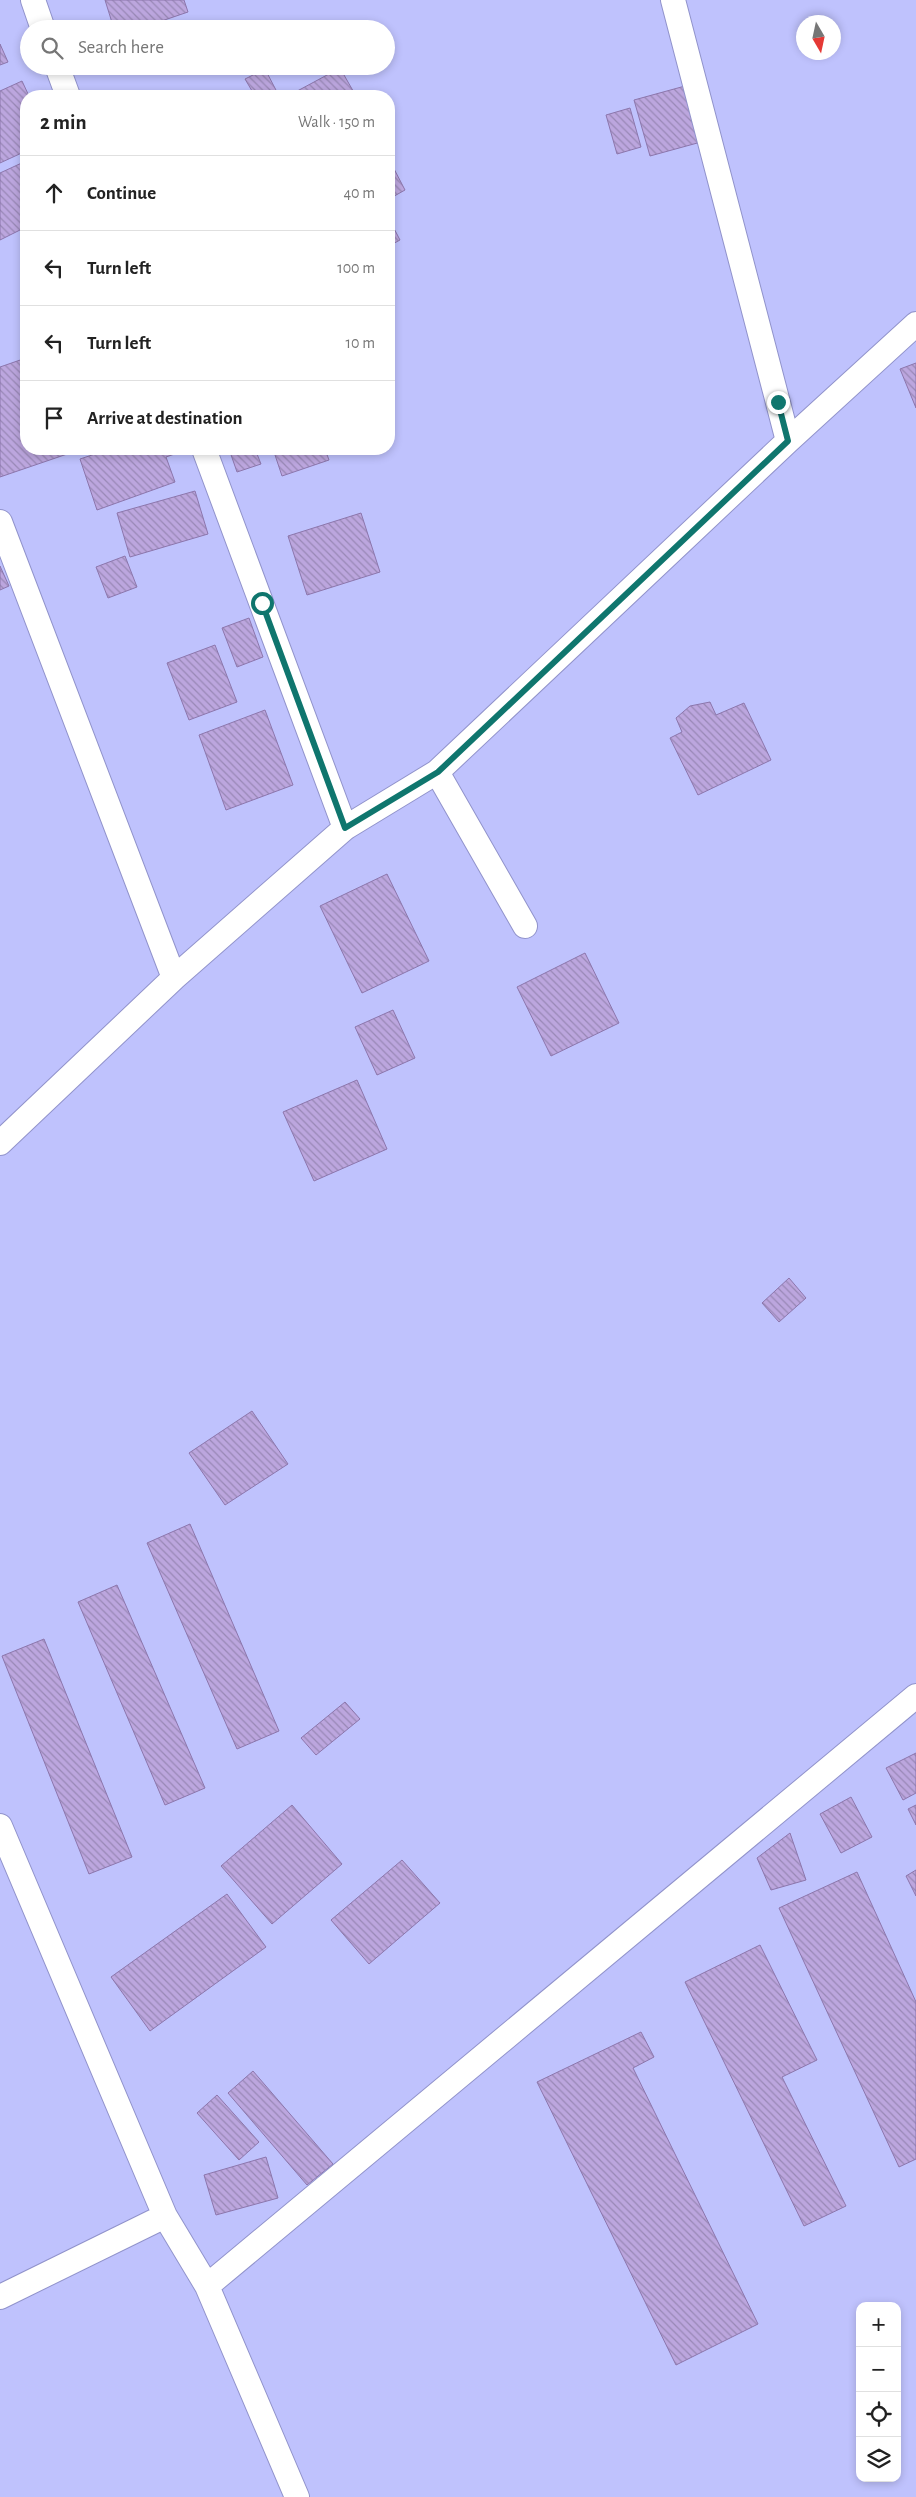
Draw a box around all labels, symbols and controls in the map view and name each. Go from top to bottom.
north arrow [796,15,841,60]
search box [20,20,395,75]
icon: search [38,34,66,62]
text: Search here [78,38,164,57]
text: 2 min [40,112,87,133]
text: Walk · 150 m [298,114,375,130]
icon: ahead [40,179,68,207]
text: Continue [87,184,156,203]
text: 40 m [343,185,375,201]
icon: left [40,254,68,282]
text: Turn left [87,259,151,278]
text: 100 m [337,260,375,276]
icon: left [40,329,68,357]
text: Turn left [87,334,151,353]
text: 10 m [346,335,375,351]
route end [767,391,790,414]
icon: arrive [40,404,68,432]
text: Arrive at destination [87,409,243,428]
route start [251,592,274,615]
map controls [856,2302,901,2482]
button: + [856,2302,901,2347]
button: − [856,2347,901,2392]
button: locate [856,2392,901,2437]
button: layers [856,2437,901,2482]

